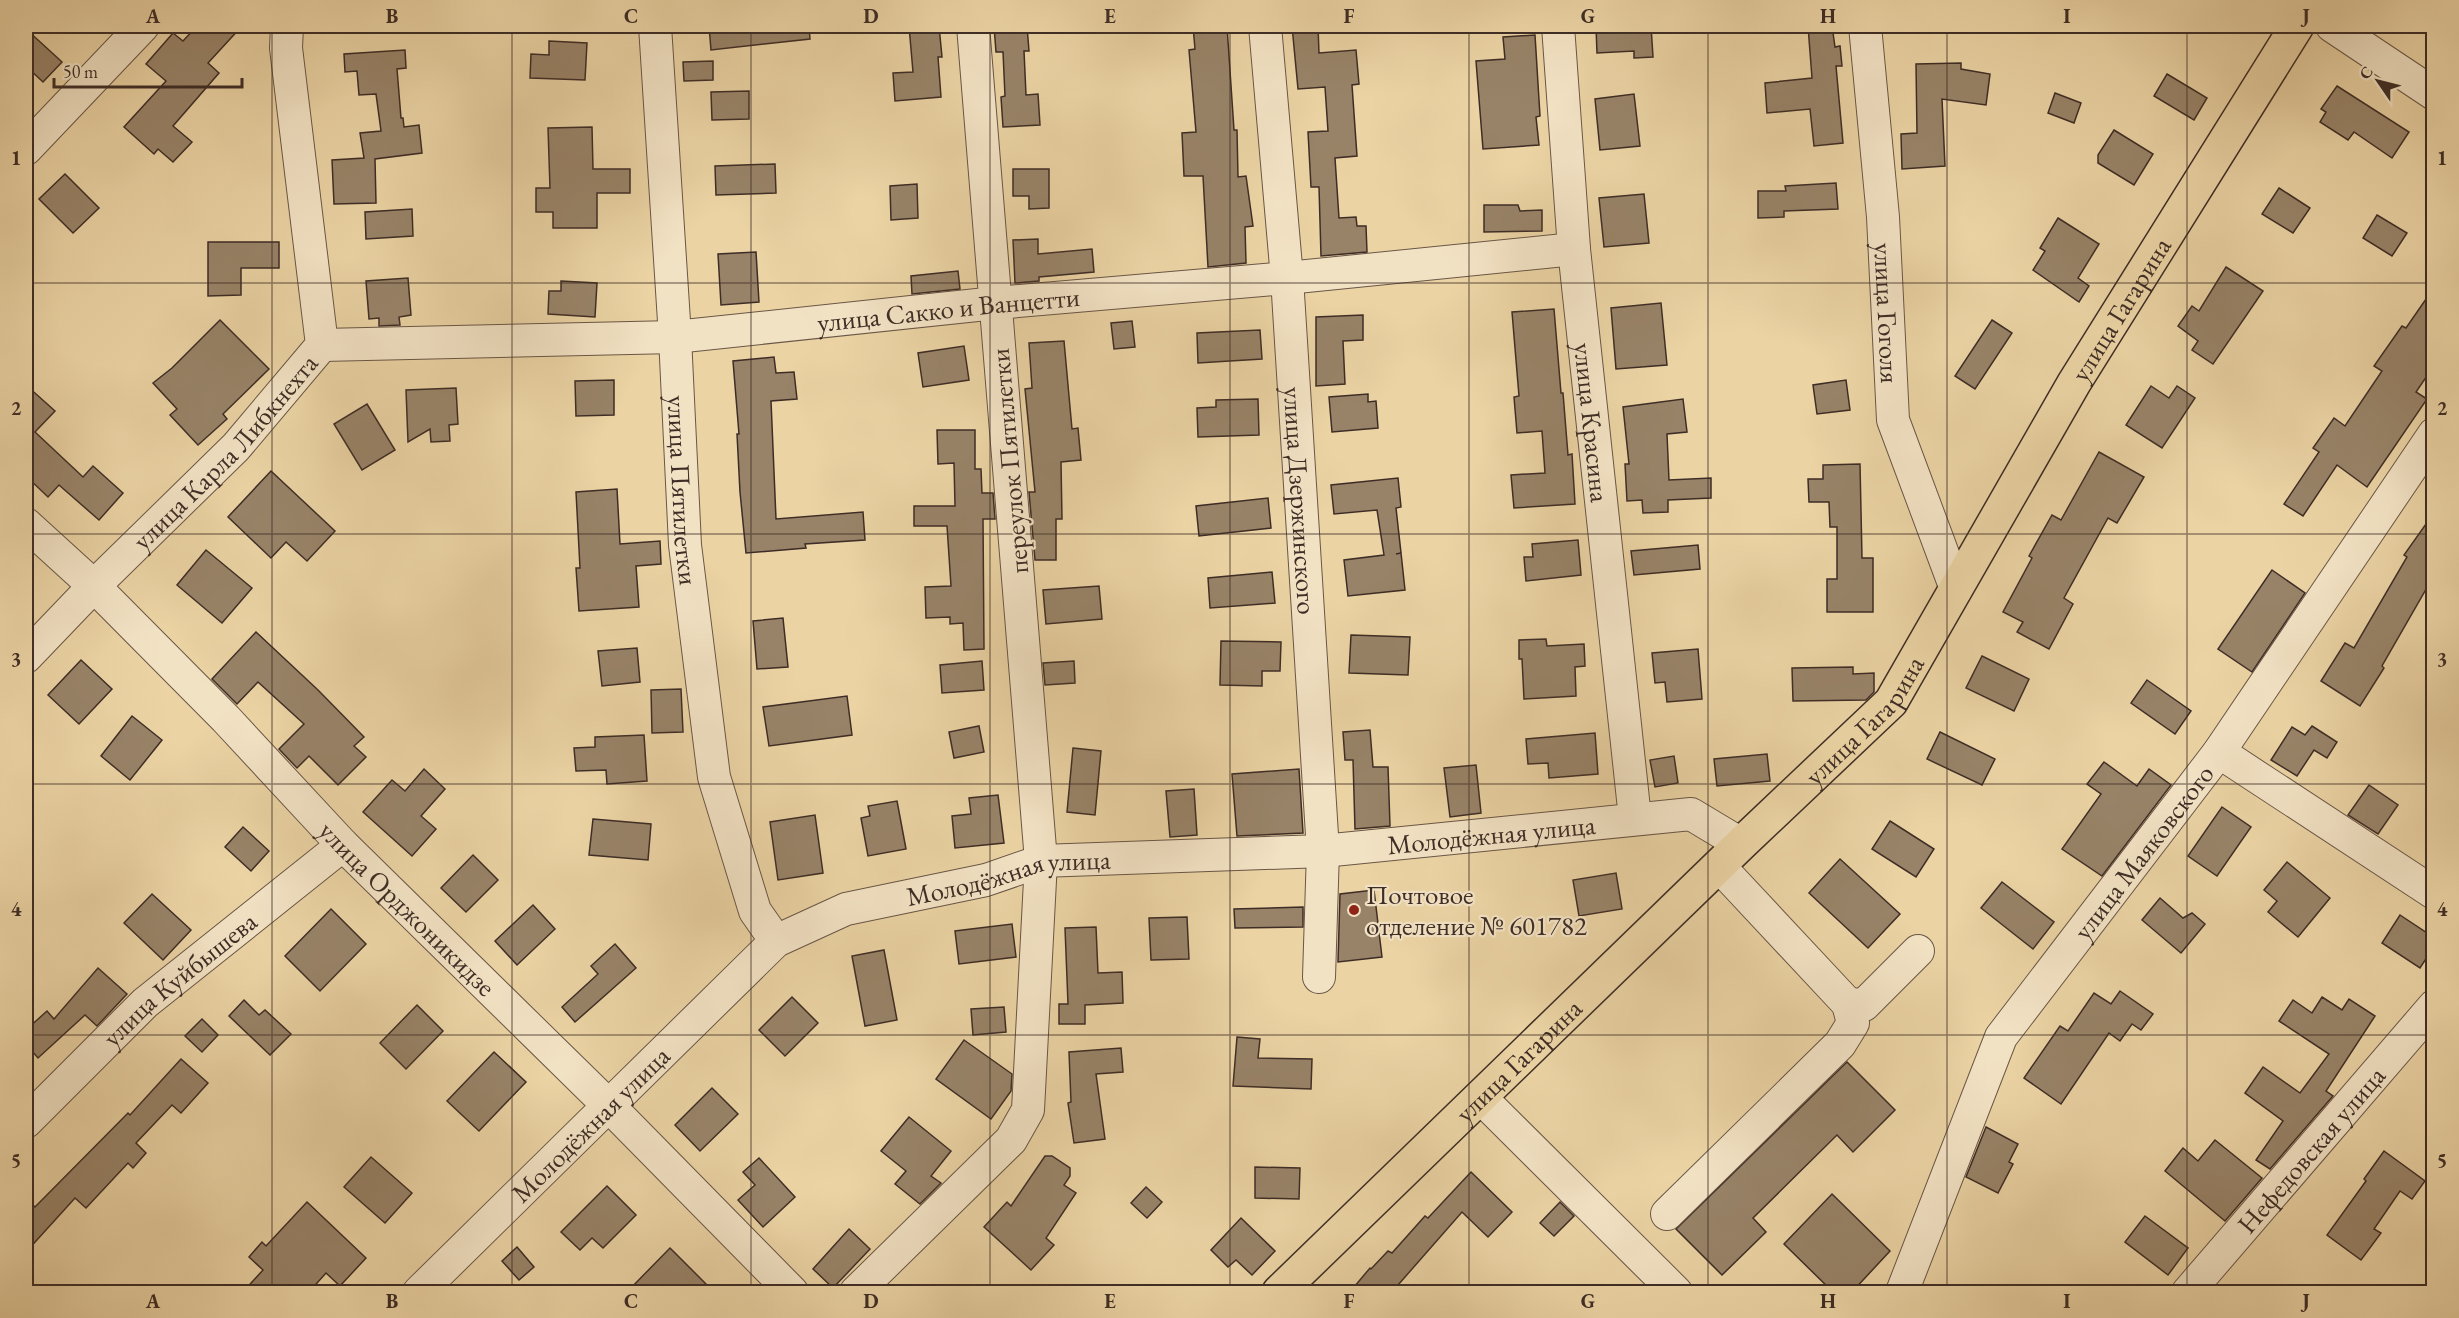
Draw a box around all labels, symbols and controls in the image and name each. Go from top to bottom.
text: A [145,3,161,29]
text: B [386,3,398,29]
text: C [624,3,638,29]
text: D [863,3,879,29]
text: E [1104,3,1116,29]
text: F [1344,3,1355,29]
text: G [1581,3,1595,29]
text: H [1820,3,1836,29]
text: I [2063,3,2071,29]
text: J [2300,3,2310,29]
scale bar [54,51,242,89]
north arrow [2348,51,2408,111]
text: 50 m [63,60,98,83]
text: С [2354,62,2378,83]
text: 1 [11,145,21,171]
text: 1 [2437,145,2447,171]
street label: улица Гагарина [2062,230,2179,388]
street label: улица Гоголя [1867,242,1909,384]
street label: улица Сакко и Ванцетти [815,278,1081,339]
street label: улица Красина [1567,341,1619,504]
street label: улица Карла Либкнехта [124,346,325,557]
street label: переулок Пятилетки [982,347,1036,575]
street label: улица Дзержинского [1276,386,1326,616]
street label: улица Пятилетки [660,394,707,587]
text: 2 [11,395,22,421]
text: 2 [2437,395,2448,421]
text: 3 [11,646,21,672]
text: 3 [2437,646,2447,672]
street label: улица Гагарина [1797,649,1932,792]
street label: улица Маяковского [2065,757,2221,946]
street label: Молодёжная улица [1385,806,1597,862]
street label: улица Орджоникидзе [312,813,504,1003]
street label: Молодёжная улица [903,841,1112,914]
place label: Почтовое отделение № 601782 [1366,877,1587,943]
text: 4 [11,896,22,922]
text: 4 [2437,896,2448,922]
street label: улица Куйбышева [94,903,264,1054]
marker: Почтовое отделение № 601782 [1347,903,1361,917]
street label: улица Гагарина [1447,990,1589,1130]
street label: Молодёжная улица [503,1038,677,1209]
street label: Нефедовская улица [2229,1058,2392,1241]
text: 5 [11,1147,21,1173]
text: 5 [2437,1147,2447,1173]
text: A [145,1288,161,1314]
text: B [386,1288,398,1314]
text: C [624,1288,638,1314]
text: D [863,1288,879,1314]
text: E [1104,1288,1116,1314]
text: F [1344,1288,1355,1314]
text: G [1581,1288,1595,1314]
text: H [1820,1288,1836,1314]
text: I [2063,1288,2071,1314]
text: J [2300,1288,2310,1314]

